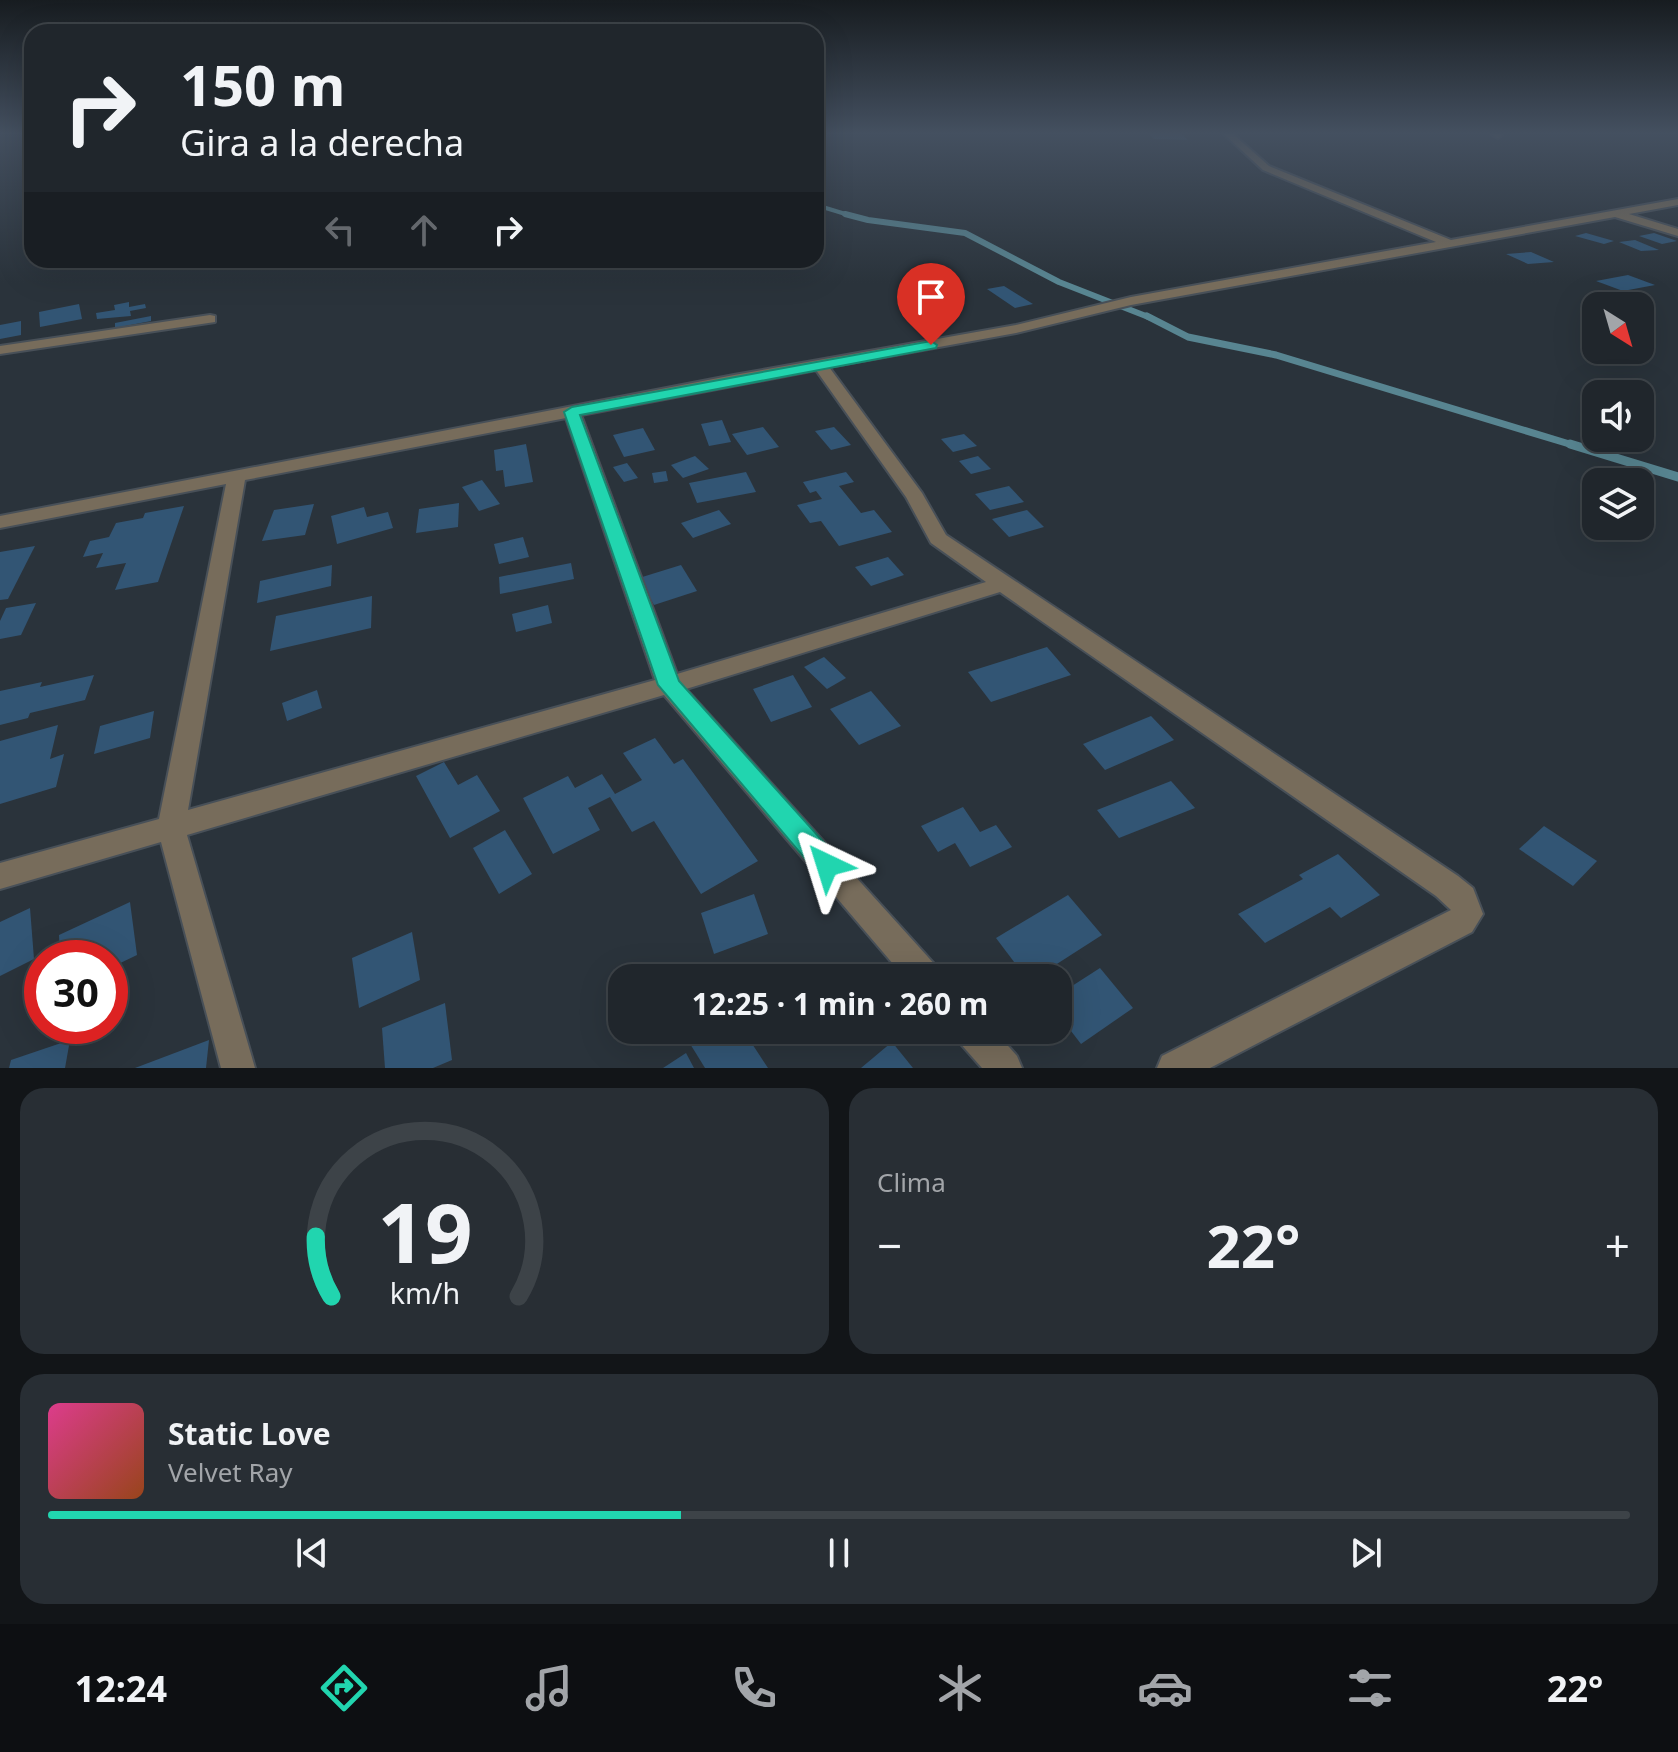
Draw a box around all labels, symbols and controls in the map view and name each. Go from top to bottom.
text: 150 m [180,46,345,122]
icon: right [48,56,152,160]
text: Gira a la derecha [180,118,464,167]
icon: left [318,208,362,252]
icon: ahead [402,208,446,252]
icon: right [486,208,530,252]
pin [897,263,965,345]
icon: arrive [909,275,953,319]
north arrow [1582,292,1654,364]
map controls [1582,292,1654,540]
button: sound [1582,380,1654,452]
button: layers [1582,468,1654,540]
position arrow [785,823,869,907]
speed limit sign: 30 [24,940,128,1044]
text: 12:25 · 1 min · 260 m [692,983,988,1024]
text: Clima [877,1164,946,1200]
text: 19 [377,1174,472,1287]
text: 22° [1206,1204,1301,1286]
text: − [877,1215,902,1275]
text: + [1605,1215,1630,1275]
text: km/h [389,1273,460,1312]
text: Static Love [168,1413,331,1454]
text: Velvet Ray [168,1454,293,1490]
icon: previous [290,1531,334,1575]
icon: pause [817,1531,861,1575]
icon: next [1344,1531,1388,1575]
icon: directions [316,1660,372,1716]
icon: music [521,1660,577,1716]
icon: phone [726,1660,782,1716]
icon: climate [932,1660,988,1716]
icon: car [1137,1660,1193,1716]
icon: filters [1342,1660,1398,1716]
text: 12:24 [75,1664,167,1713]
text: 22° [1547,1664,1603,1713]

